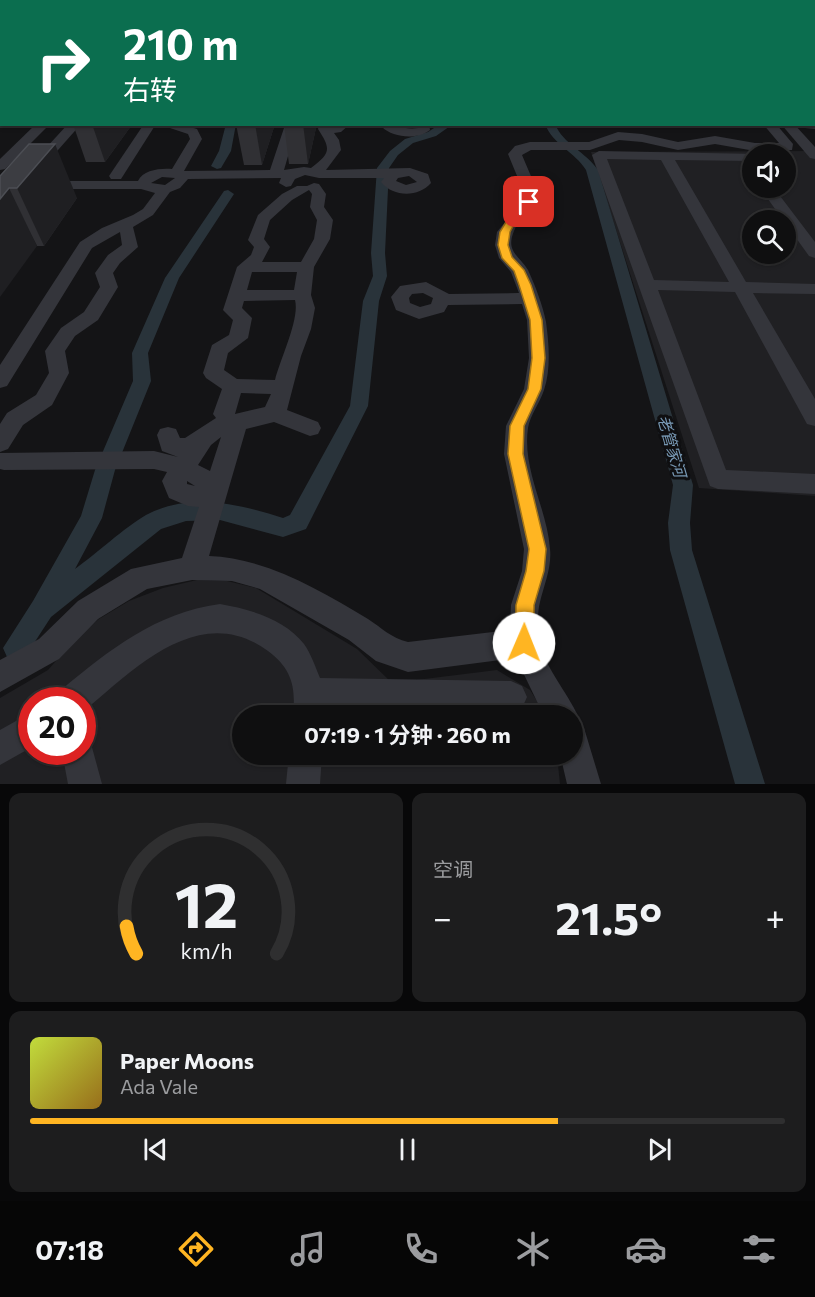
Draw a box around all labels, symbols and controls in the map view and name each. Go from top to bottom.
text: 210 m [123,17,238,69]
icon: right [24,24,102,102]
text: 右转 [123,73,177,106]
map controls [742,144,796,264]
button: sound [742,144,796,198]
pin [503,176,554,227]
icon: arrive [512,185,545,218]
button: search [742,210,796,264]
water label: 老管家河 [655,412,691,482]
position arrow [492,611,556,675]
speed limit sign: 20 [18,687,96,765]
text: 07:19 · 1 分钟 · 260 m [304,721,511,748]
text: 空调 [433,857,473,881]
text: 12 [174,865,238,941]
text: 21.5° [555,889,662,944]
text: − [433,896,452,937]
text: + [766,896,785,937]
text: km/h [180,938,232,964]
text: Paper Moons [120,1047,254,1074]
text: Ada Vale [120,1074,198,1098]
icon: previous [139,1133,172,1166]
icon: pause [391,1133,424,1166]
icon: next [643,1133,676,1166]
icon: directions [175,1228,217,1270]
icon: music [287,1228,329,1270]
icon: phone [400,1228,442,1270]
icon: climate [512,1228,554,1270]
icon: car [625,1228,667,1270]
icon: filters [738,1228,780,1270]
text: 07:18 [35,1233,104,1266]

